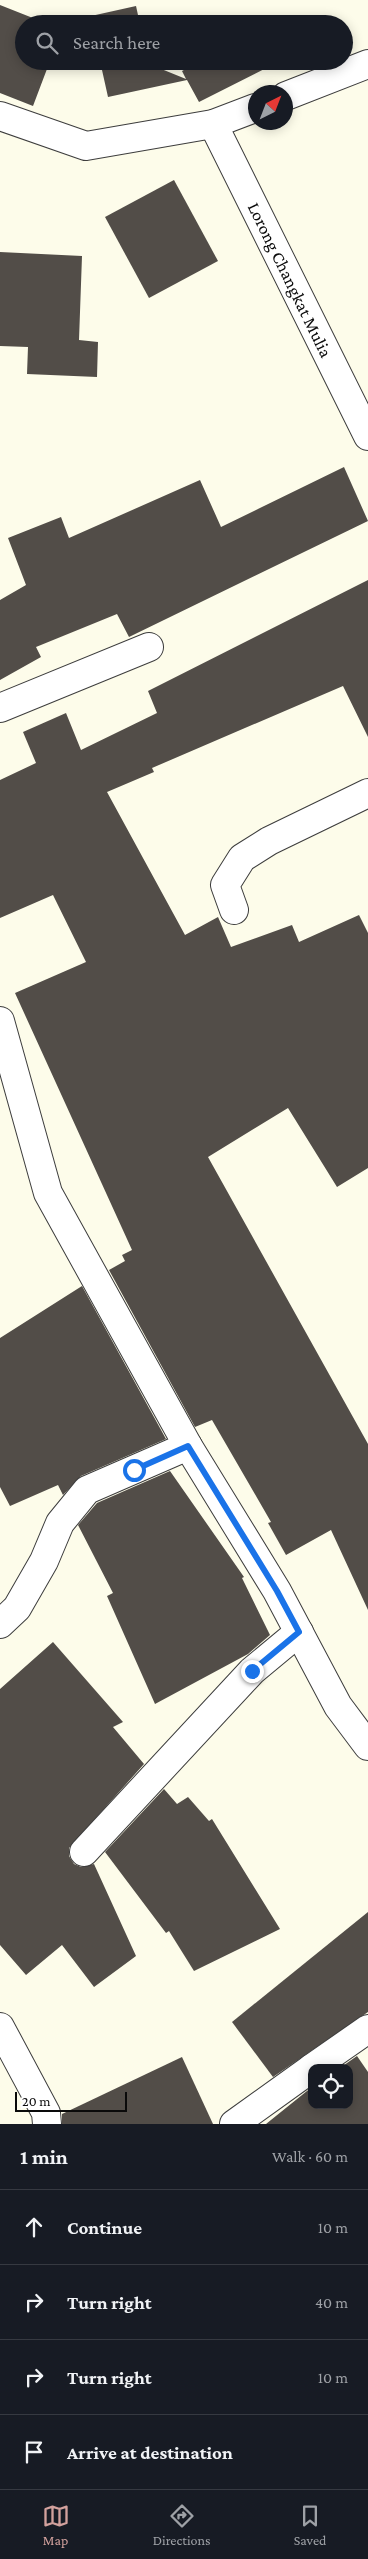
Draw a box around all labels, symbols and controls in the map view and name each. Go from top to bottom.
search box [15,15,353,70]
icon: search [33,29,61,57]
text: Search here [73,32,160,53]
north arrow [248,85,293,130]
street label: Lorong Changkat Mulia [244,199,336,361]
route start [123,1459,146,1482]
route end [241,1660,264,1683]
map controls [308,2064,353,2109]
button: locate [308,2064,353,2109]
scale bar [15,2089,128,2112]
text: 20 m [22,2093,50,2109]
text: 1 min [20,2145,68,2169]
text: Walk · 60 m [272,2148,348,2165]
icon: ahead [20,2213,48,2241]
text: Continue [67,2217,142,2238]
text: 10 m [318,2219,348,2236]
icon: right [20,2288,48,2316]
text: Turn right [67,2292,152,2313]
text: 40 m [315,2294,348,2311]
icon: right [20,2363,48,2391]
text: Turn right [67,2367,152,2388]
text: 10 m [318,2369,348,2386]
icon: arrive [20,2438,48,2466]
text: Arrive at destination [67,2442,233,2463]
tab: Map [42,2502,70,2548]
tab: Directions [153,2502,211,2548]
tab: Saved [294,2502,326,2548]

